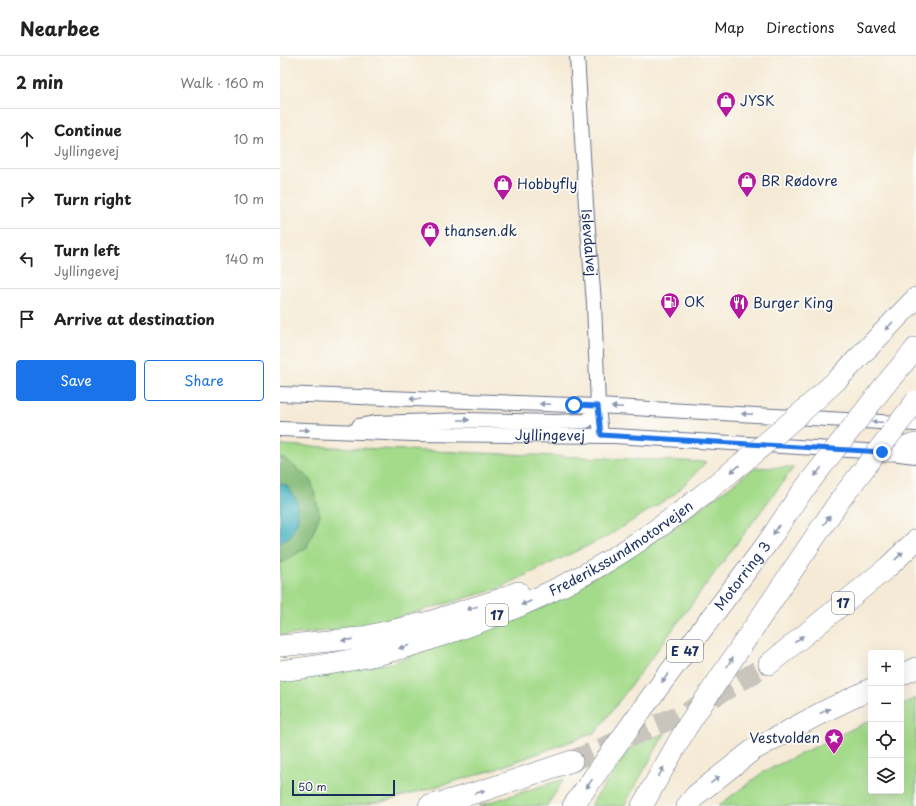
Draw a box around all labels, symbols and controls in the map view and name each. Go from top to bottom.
text: Nearbee [20,14,100,42]
text: Map [714,17,744,38]
text: Directions [766,17,834,38]
text: Saved [856,17,896,38]
text: 2 min [16,69,63,95]
text: Walk · 160 m [181,73,264,92]
shop icon: JYSK [715,90,737,118]
place label: JYSK [740,90,775,111]
text: Continue [54,118,122,141]
icon: ahead [16,128,38,150]
text: 10 m [234,129,264,148]
text: Jyllingevej [54,141,119,160]
shop icon: BR Rødovre [736,170,758,198]
place label: BR Rødovre [761,170,838,191]
shop icon: Hobbyfly [492,173,514,201]
place label: Hobbyfly [517,173,577,194]
text: Turn right [54,187,131,210]
icon: right [16,188,38,210]
text: 10 m [234,189,264,208]
street label: Islevdalvej [576,208,603,277]
shop icon: thansen.dk [419,220,441,248]
place label: thansen.dk [444,220,517,241]
text: Turn left [54,238,120,261]
icon: left [16,248,38,270]
text: 140 m [225,249,264,268]
text: Jyllingevej [54,261,119,280]
fuel station icon: OK [659,291,681,319]
place label: OK [684,291,705,312]
restaurant icon: Burger King [728,292,750,320]
place label: Burger King [753,292,833,313]
text: Arrive at destination [54,307,215,330]
icon: arrive [16,308,38,330]
one-way arrow [884,321,894,331]
button: Save [16,360,136,401]
button: Share [144,360,264,401]
one-way arrow [408,396,421,402]
route start [565,396,583,414]
one-way arrow [538,401,551,407]
one-way arrow [611,404,623,411]
one-way arrow [741,411,753,418]
one-way arrow [458,417,471,423]
one-way arrow [871,418,883,425]
street label: Jyllingevej [515,424,585,446]
one-way arrow [298,426,310,433]
route end [873,443,891,461]
one-way arrow [730,465,741,474]
one-way arrow [814,466,822,477]
street label: Frederikssundmotorvejen [545,495,697,601]
one-way arrow [823,515,831,525]
one-way arrow [772,524,780,535]
street label: Motorring 3 [709,536,775,614]
one-way arrow [894,551,904,561]
road number: 17 [832,592,854,614]
one-way arrow [520,600,531,606]
road number: 17 [486,604,508,626]
one-way arrow [466,605,478,611]
one-way arrow [793,635,804,644]
one-way arrow [341,636,353,643]
road number: E 47 [667,640,703,662]
one-way arrow [397,645,410,651]
map controls [868,650,904,794]
button: + [868,650,904,686]
one-way arrow [727,657,734,668]
one-way arrow [661,673,669,684]
button: − [868,686,904,722]
one-way arrow [819,708,831,714]
button: locate [868,722,904,758]
place label: Vestvolden [749,727,820,748]
place icon: Vestvolden [823,727,845,755]
button: layers [868,758,904,794]
one-way arrow [658,766,665,778]
one-way arrow [710,775,721,784]
scale bar [292,778,395,797]
text: 50 m [298,778,327,795]
one-way arrow [585,779,593,789]
one-way arrow [474,789,486,795]

